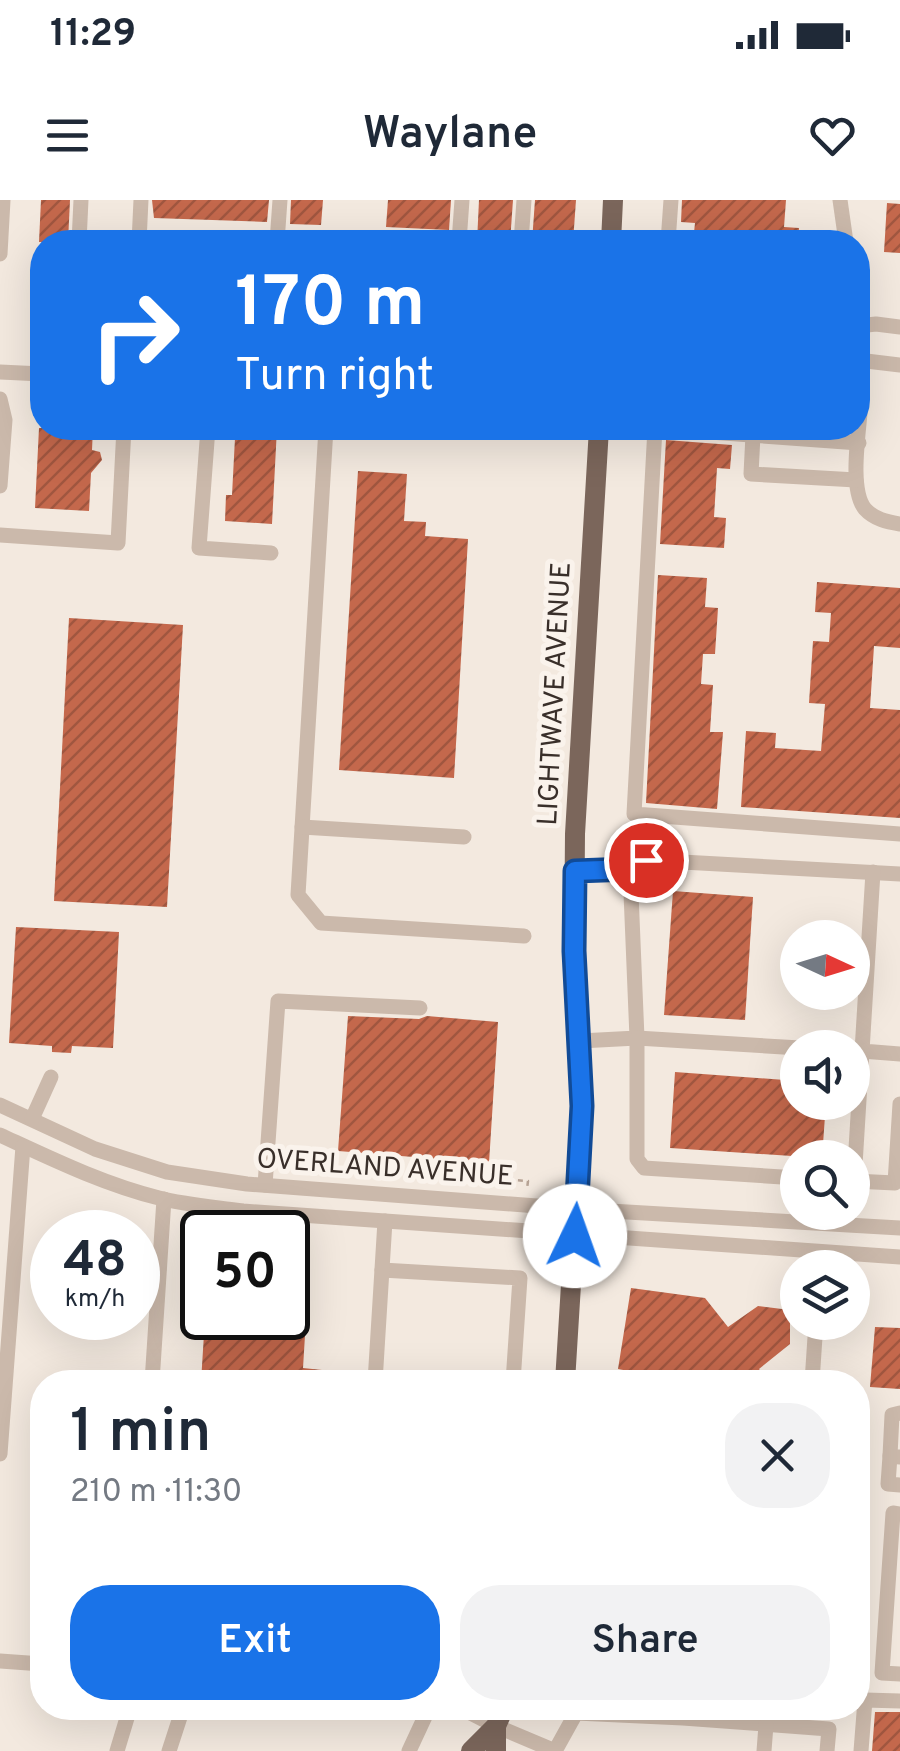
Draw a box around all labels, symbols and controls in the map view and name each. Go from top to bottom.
text: 11:29 [50,11,136,60]
text: Waylane [363,107,537,164]
icon: menu [40,108,95,163]
icon: heart [805,108,860,163]
text: 170 m [235,262,425,351]
icon: right [70,270,200,400]
text: Turn right [235,349,434,406]
street label: LIGHTWAVE AVENUE [531,561,581,827]
pin [604,818,689,903]
icon: arrive [619,833,674,888]
north arrow [780,920,870,1010]
map controls [780,920,870,1340]
button: sound [780,1030,870,1120]
button: search [780,1140,870,1230]
street label: OVERLAND AVENUE [255,1142,515,1196]
position arrow [523,1184,627,1288]
speed limit sign: 50 [180,1210,310,1340]
text: 48 [63,1231,127,1294]
button: layers [780,1250,870,1340]
text: km/h [65,1284,125,1316]
text: 1 min [70,1397,211,1473]
button: close [725,1403,830,1508]
text: 210 m · 11:30 [70,1473,242,1513]
button: Exit [70,1585,440,1700]
button: Share [460,1585,830,1700]

